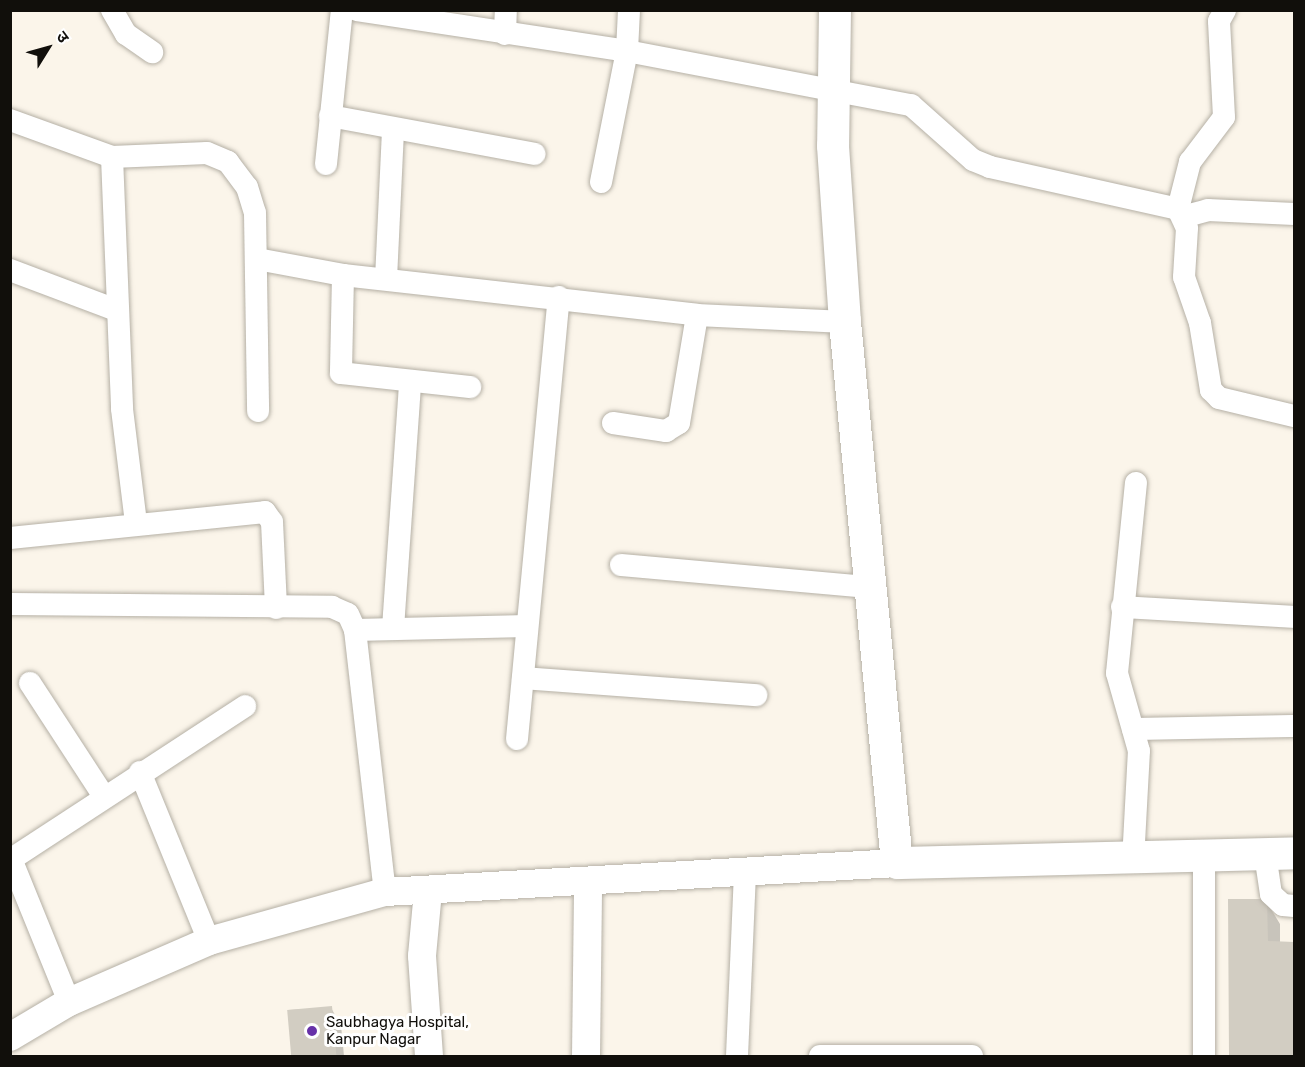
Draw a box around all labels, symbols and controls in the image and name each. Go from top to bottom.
north arrow [18,18,78,78]
text: उ [52,27,73,46]
place label: Saubhagya Hospital, Kanpur Nagar [326,1013,469,1048]
marker: Saubhagya Hospital, Kanpur Nagar [303,1022,321,1040]

